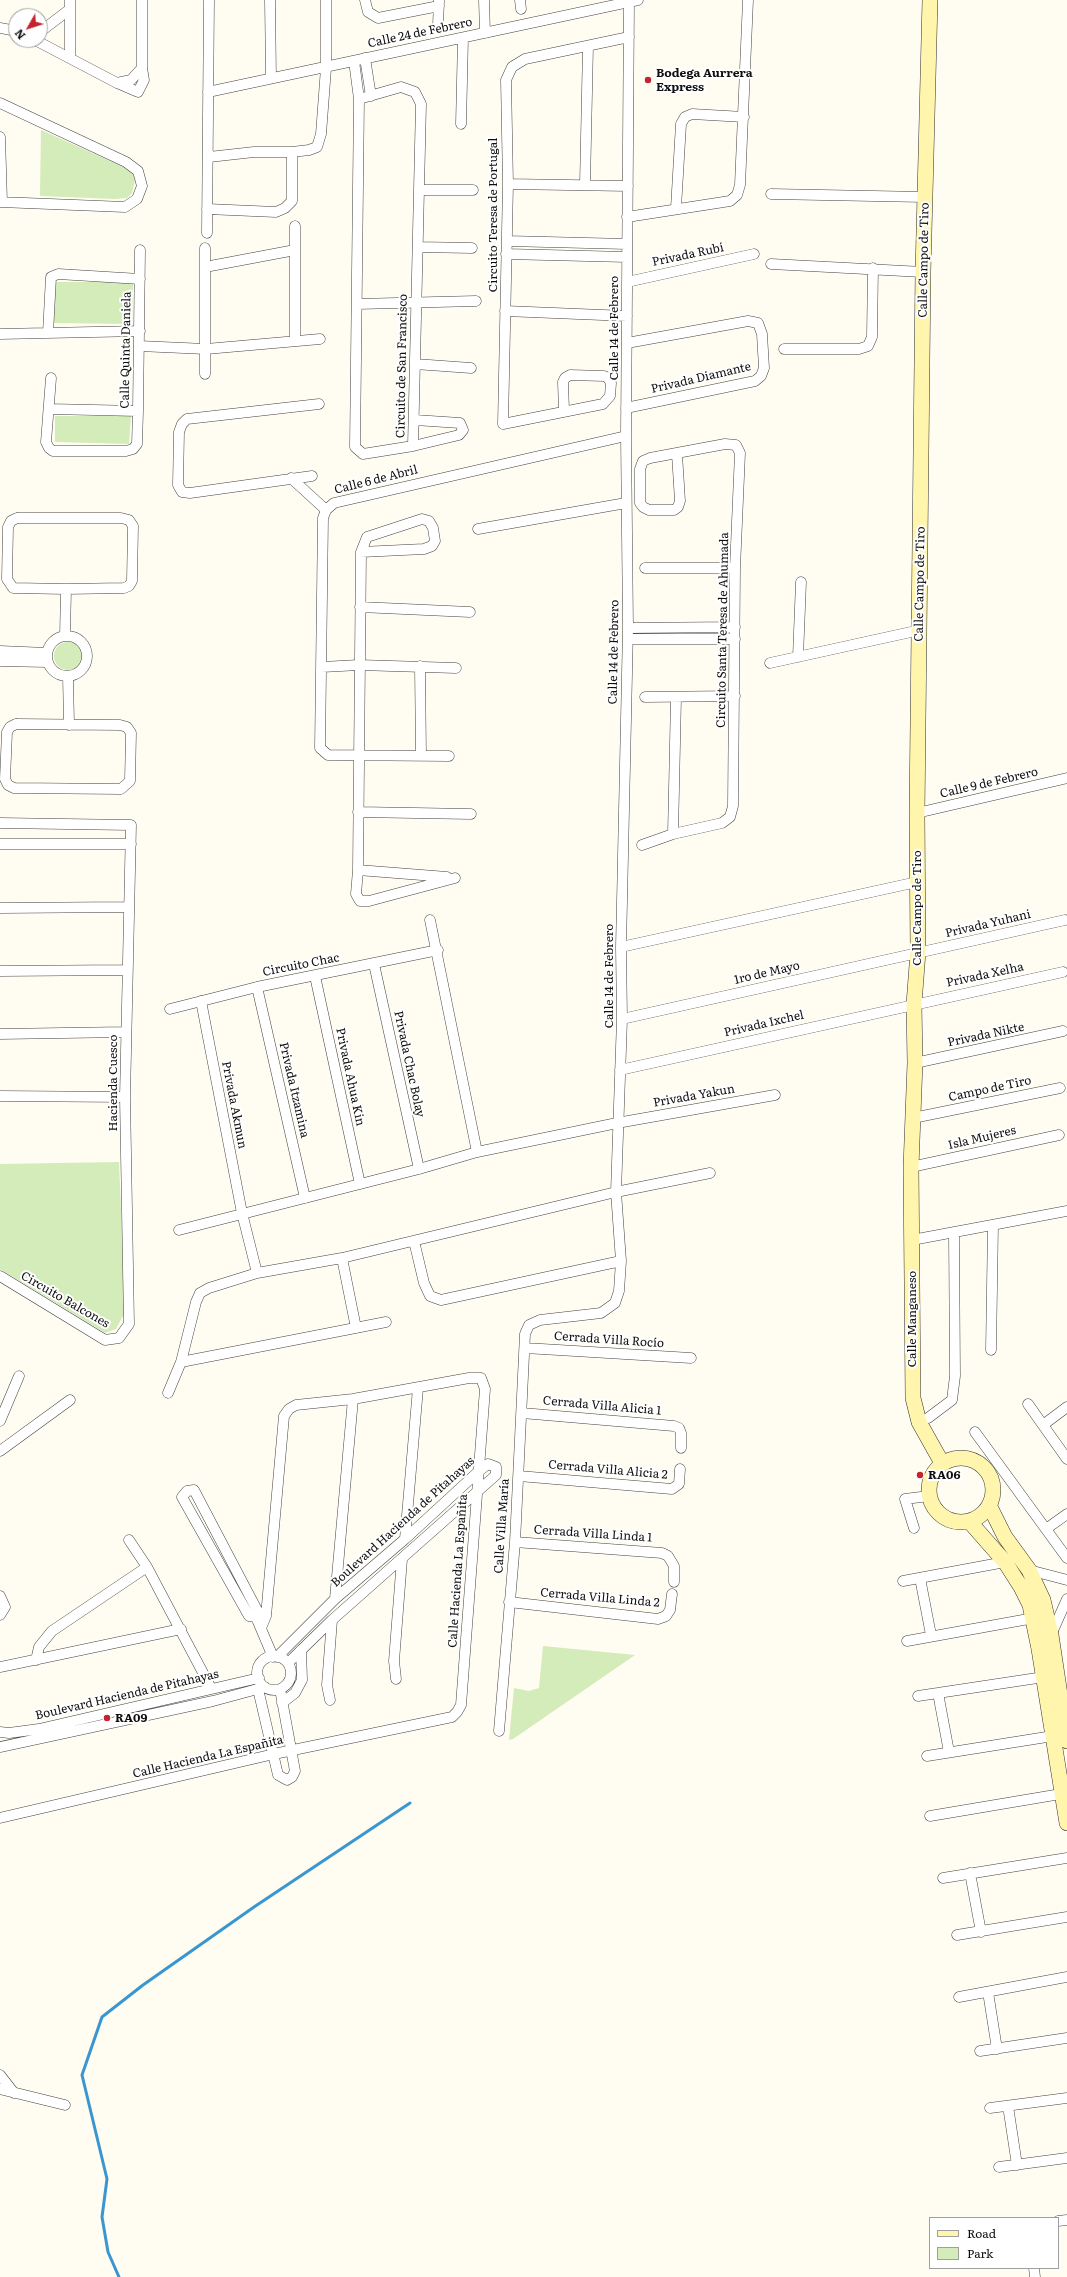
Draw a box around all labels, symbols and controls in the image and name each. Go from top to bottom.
north arrow [8,8,48,48]
street label: Calle 24 de Febrero [366,15,474,51]
text: N [10,26,29,44]
place label: Bodega Aurrera Express [656,66,753,94]
marker: Bodega Aurrera Express [643,75,653,85]
street label: Circuito Teresa de Portugal [486,138,500,292]
street label: Calle Campo de Tiro [916,202,932,318]
street label: Privada Rubí [651,240,725,270]
street label: Calle 14 de Febrero [607,276,621,380]
street label: Calle Quinta Daniela [118,291,134,409]
street label: Circuito de San Francisco [394,294,410,438]
street label: Privada Diamante [650,359,752,397]
street label: Calle 6 de Abril [333,463,419,497]
street label: Calle Campo de Tiro [912,526,928,642]
street label: Circuito Santa Teresa de Ahumada [714,532,732,728]
street label: Calle 14 de Febrero [606,600,622,704]
street label: Calle 9 de Febrero [939,765,1039,801]
street label: Calle Campo de Tiro [910,850,924,966]
street label: Privada Yuhani [944,907,1032,941]
street label: Calle 14 de Febrero [602,924,616,1028]
street label: Circuito Chac [261,950,341,980]
street label: 1ro de Mayo [733,958,801,988]
street label: Privada Xelha [945,960,1025,990]
street label: Privada Ixchel [723,1008,805,1040]
street label: Privada Chac Bolay [391,1009,427,1119]
street label: Privada Nikte [946,1020,1026,1050]
street label: Privada Ahua Kin [333,1027,367,1127]
street label: Hacienda Cuesco [106,1035,120,1131]
street label: Privada Itzamina [276,1041,312,1139]
street label: Privada Akmun [218,1060,250,1150]
street label: Campo de Tiro [947,1073,1033,1105]
street label: Privada Yakun [652,1082,736,1110]
street label: Isla Mujeres [947,1123,1017,1153]
street label: Circuito Balcones [18,1269,112,1331]
street label: Calle Manganeso [905,1271,919,1367]
street label: Cerrada Villa Rocío [553,1329,665,1351]
street label: Cerrada Villa Alicia 1 [542,1394,662,1418]
street label: Boulevard Hacienda de Pitahayas [328,1454,478,1590]
street label: Cerrada Villa Alicia 2 [548,1458,668,1482]
place label: RA06 [928,1468,960,1482]
marker: RA06 [915,1470,925,1480]
street label: Calle Villa María [491,1478,513,1574]
street label: Calle Hacienda La Españita [445,1494,471,1648]
street label: Cerrada Villa Linda 1 [533,1523,653,1545]
street label: Cerrada Villa Linda 2 [540,1586,660,1610]
street label: Boulevard Hacienda de Pitahayas [34,1667,220,1723]
place label: RA09 [115,1711,147,1725]
marker: RA09 [102,1713,112,1723]
street label: Calle Hacienda La Españita [131,1733,285,1781]
legend [929,2217,1059,2269]
text: Road [967,2224,996,2242]
text: Park [967,2244,993,2262]

